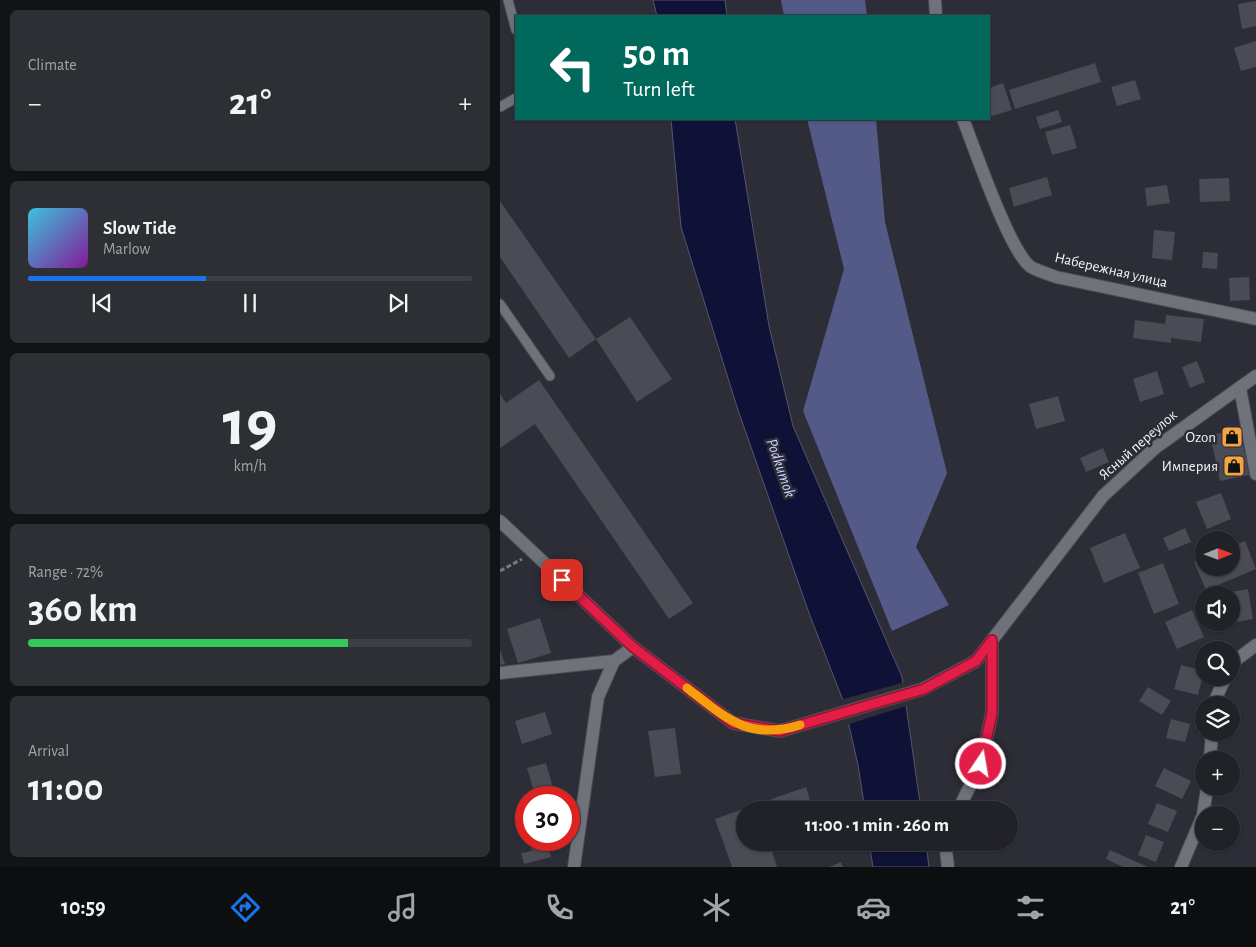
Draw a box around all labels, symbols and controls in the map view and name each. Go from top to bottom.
icon: left [540,35,605,100]
text: 50 m [623,37,690,72]
text: Climate [28,57,77,73]
text: Turn left [623,78,695,100]
text: 21° [229,84,271,122]
text: − [28,90,41,118]
text: + [459,90,472,118]
text: Slow Tide [103,219,176,238]
text: Marlow [103,241,150,257]
street label: Набережная улица [1053,250,1169,290]
icon: previous [88,289,116,317]
icon: pause [236,289,264,317]
icon: next [384,289,412,317]
text: 19 [223,392,277,457]
street label: Ясный переулок [1096,407,1180,483]
shop icon: Ozon [1220,425,1244,449]
place label: Ozon [1186,430,1216,445]
water label: Podkumok [763,436,799,500]
shop icon: Империя [1222,454,1246,478]
text: km/h [233,458,267,474]
place label: Империя [1161,459,1218,474]
north arrow [1195,531,1240,576]
map controls [1195,531,1240,851]
pin [541,559,583,601]
text: Range · 72% [28,564,103,580]
icon: arrive [548,566,576,594]
button: sound [1195,586,1240,631]
text: 360 km [28,591,138,629]
button: search [1195,641,1240,686]
button: layers [1195,696,1240,741]
position arrow [954,737,1006,789]
text: Arrival [28,743,69,759]
button: + [1195,751,1240,796]
text: 11:00 [28,770,104,808]
speed limit sign: 30 [515,786,580,851]
button: − [1195,806,1240,851]
text: 11:00 · 1 min · 260 m [805,816,949,835]
icon: directions [228,890,263,925]
icon: music [385,890,420,925]
icon: phone [542,890,577,925]
icon: climate [699,890,734,925]
icon: car [856,890,891,925]
icon: filters [1013,890,1048,925]
text: 10:59 [61,896,106,918]
text: 21° [1170,896,1195,918]

